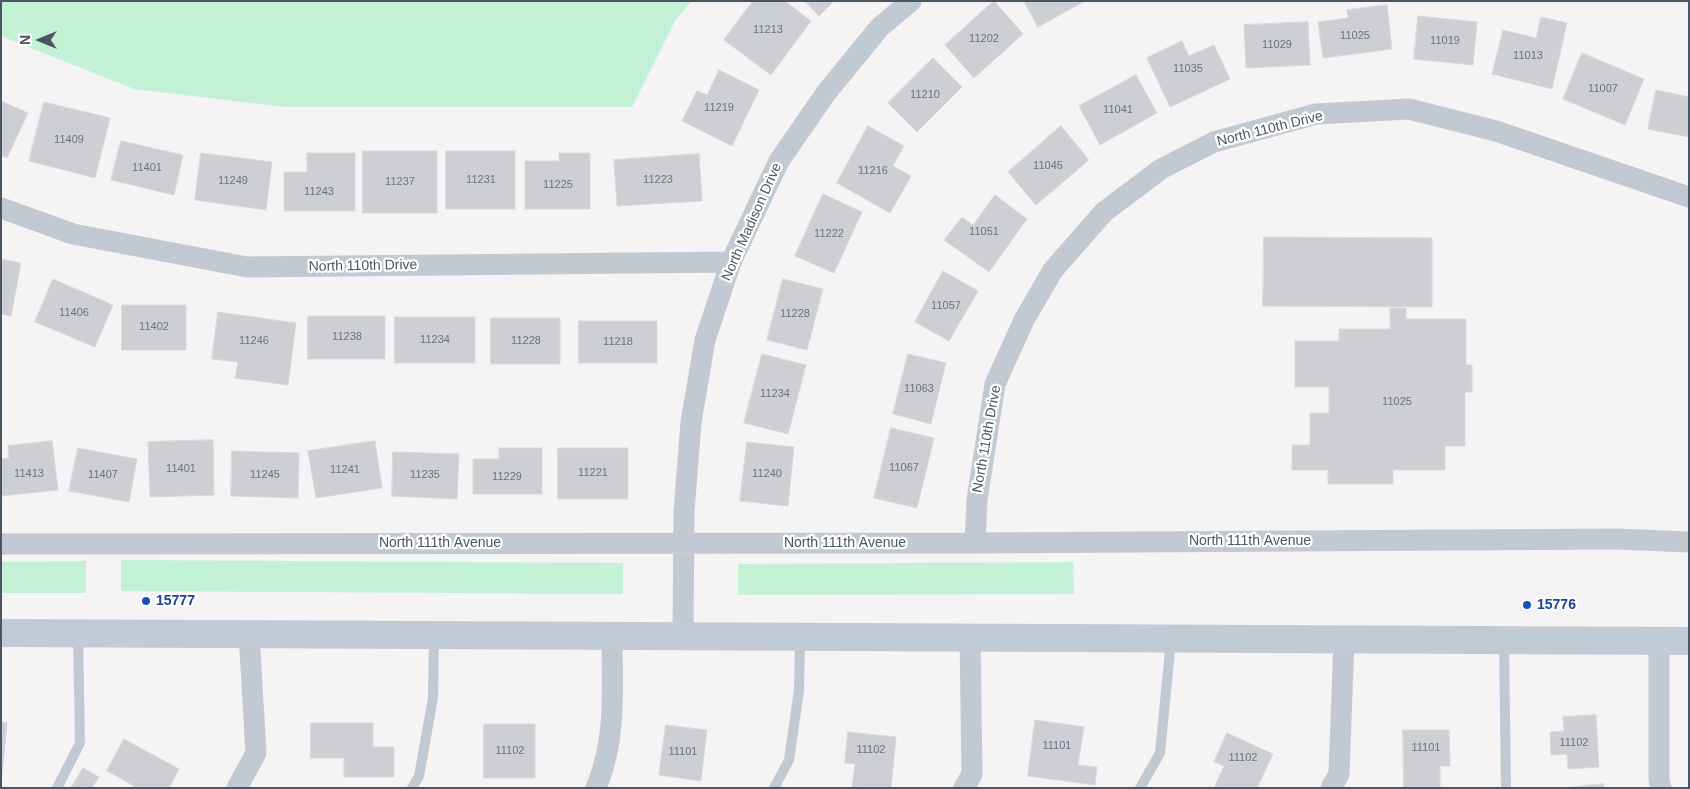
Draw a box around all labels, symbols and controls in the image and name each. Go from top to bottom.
north arrow [15,15,65,65]
house number: 11213 [753,23,783,37]
house number: 11025 [1340,29,1370,43]
house number: 11202 [969,32,999,46]
house number: 11019 [1430,34,1460,48]
text: N [17,35,33,45]
house number: 11029 [1262,38,1292,52]
house number: 11013 [1513,49,1543,63]
house number: 11035 [1173,62,1203,76]
house number: 11007 [1588,82,1618,96]
house number: 11210 [910,88,940,102]
house number: 11219 [704,101,734,115]
house number: 11041 [1103,103,1133,117]
street label: North 110th Drive [1215,108,1325,150]
house number: 11409 [54,133,84,147]
house number: 11045 [1033,159,1063,173]
street label: North Madison Drive [718,160,786,284]
house number: 11401 [132,161,162,175]
house number: 11216 [858,164,888,178]
house number: 11231 [466,173,496,187]
house number: 11223 [643,173,673,187]
house number: 11249 [218,174,248,188]
house number: 11237 [385,175,415,189]
house number: 11225 [543,178,573,192]
house number: 11243 [304,185,334,199]
house number: 11051 [969,225,999,239]
house number: 11222 [814,227,844,241]
street label: North 110th Drive [309,257,417,275]
house number: 11057 [931,299,961,313]
house number: 11406 [59,306,89,320]
house number: 11228 [780,307,810,321]
house number: 11402 [139,320,169,334]
house number: 11238 [332,330,362,344]
house number: 11234 [420,333,450,347]
house number: 11246 [239,334,269,348]
house number: 11228 [511,334,541,348]
house number: 11218 [603,335,633,349]
house number: 11063 [904,382,934,396]
street label: North 110th Drive [969,384,1005,494]
house number: 11234 [760,387,790,401]
house number: 11025 [1382,395,1412,409]
house number: 11067 [889,461,919,475]
house number: 11401 [166,462,196,476]
house number: 11241 [330,463,360,477]
house number: 11221 [578,466,608,480]
house number: 11413 [14,467,44,481]
house number: 11240 [752,467,782,481]
house number: 11407 [88,468,118,482]
house number: 11245 [250,468,280,482]
house number: 11235 [410,468,440,482]
house number: 11229 [492,470,522,484]
street label: North 111th Avenue [1189,533,1311,549]
street label: North 111th Avenue [379,535,501,551]
street label: North 111th Avenue [784,535,906,551]
place label: 15777 [156,593,195,609]
marker: 15777 [140,595,152,607]
place label: 15776 [1537,597,1576,613]
marker: 15776 [1521,599,1533,611]
house number: 11102 [1560,736,1588,750]
house number: 11101 [1043,739,1071,753]
house number: 11101 [1412,741,1440,755]
house number: 11102 [857,743,885,757]
house number: 11102 [496,744,524,758]
house number: 11101 [669,745,697,759]
house number: 11102 [1229,751,1257,765]

